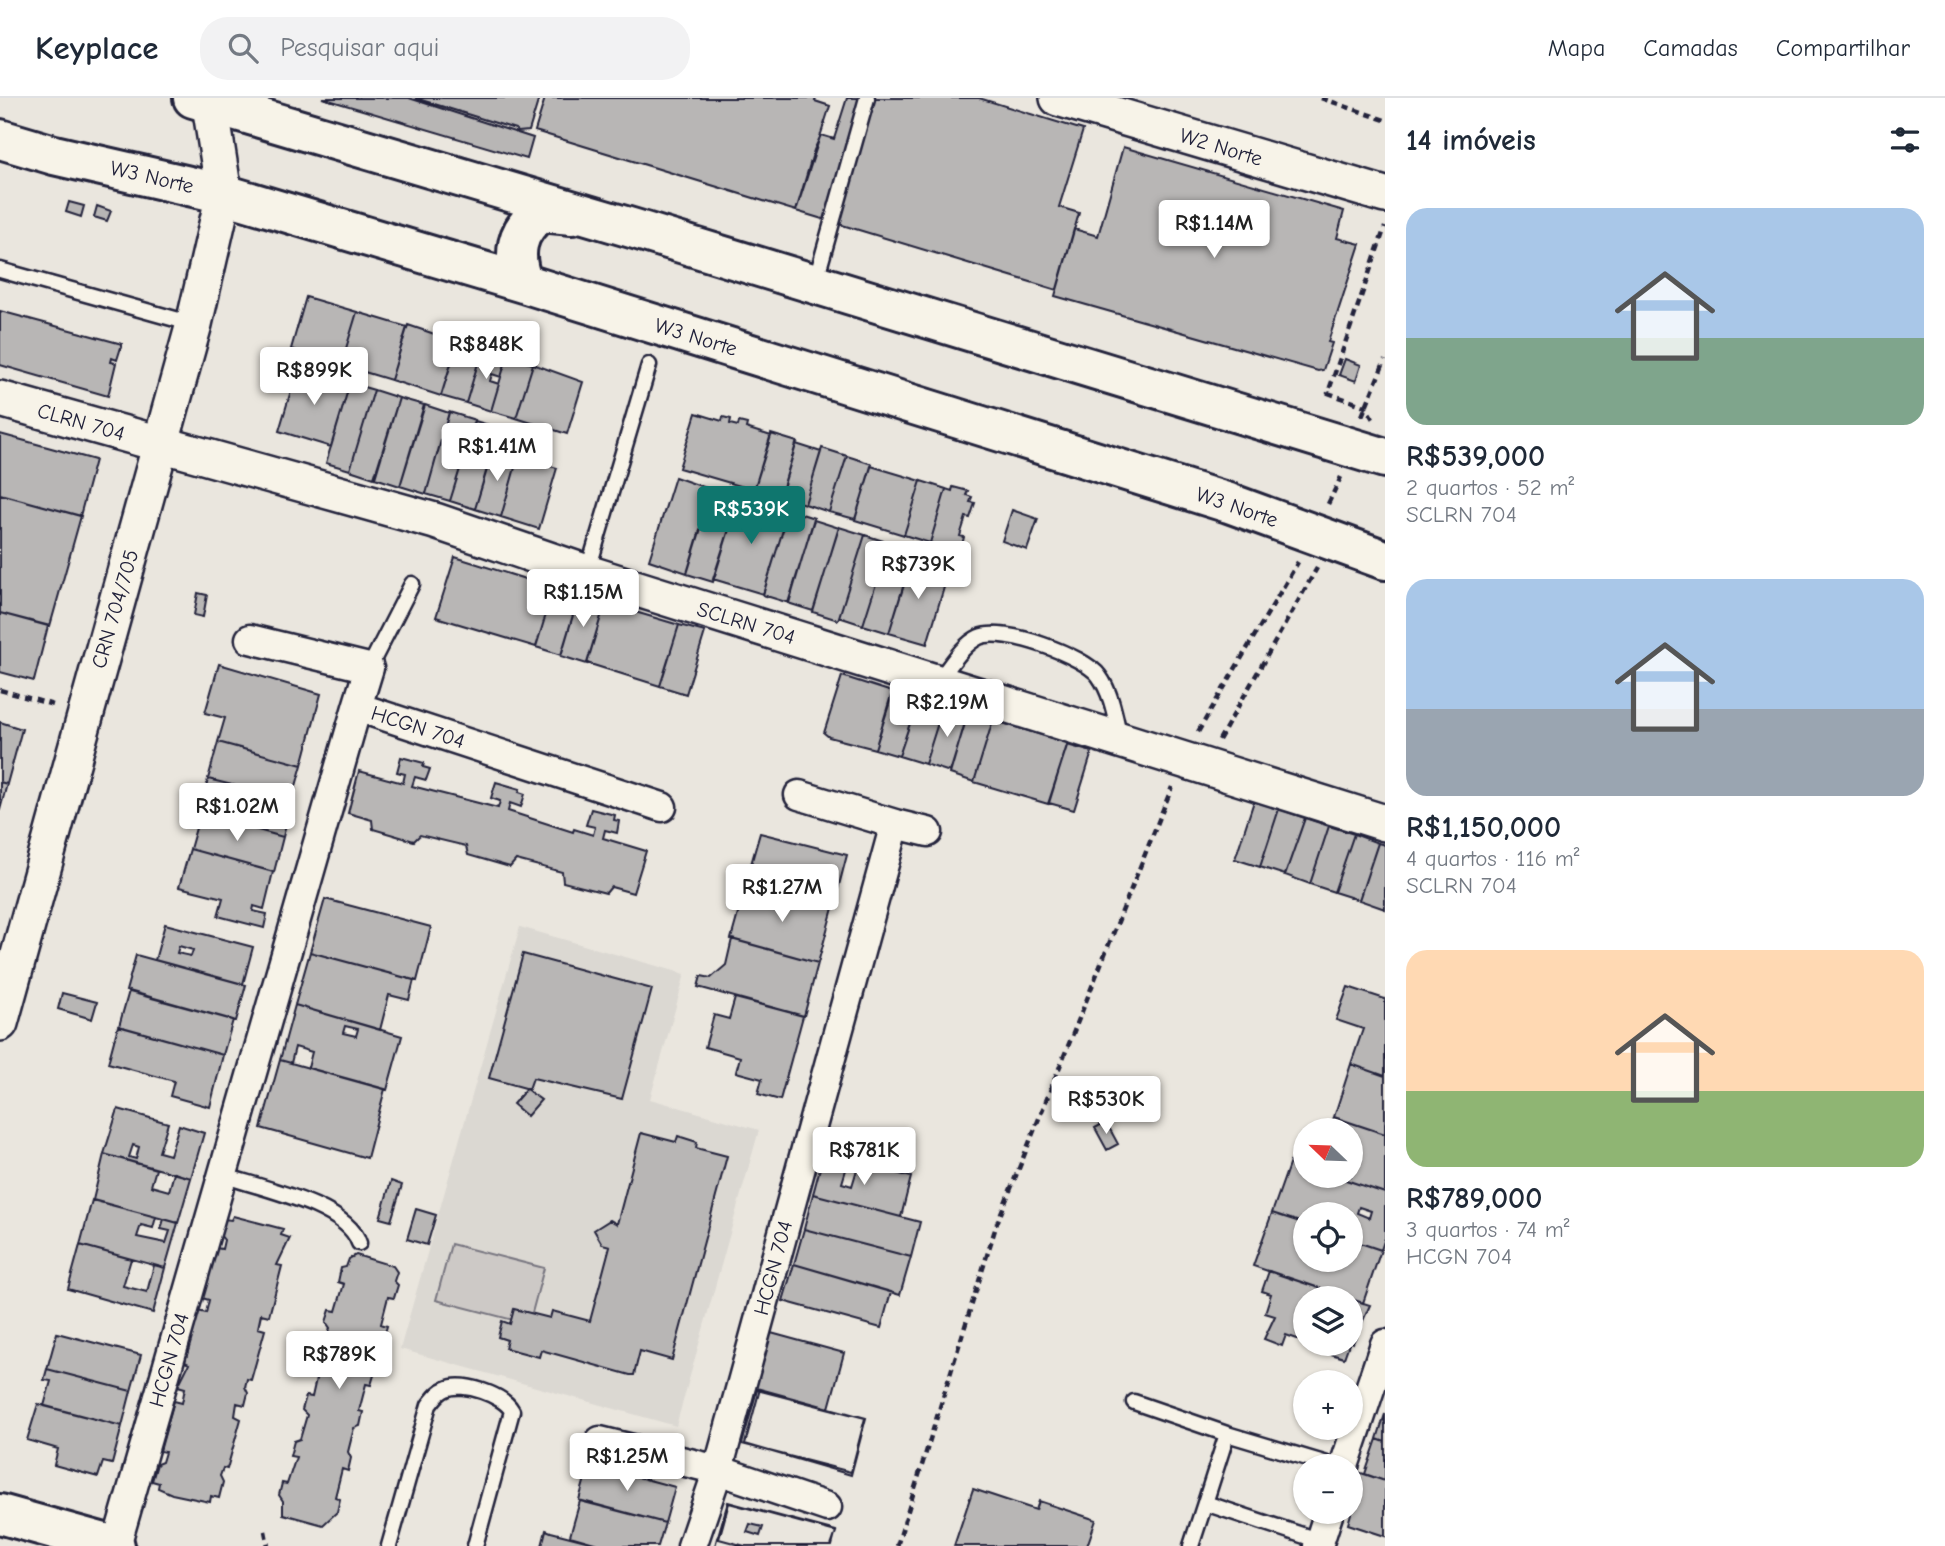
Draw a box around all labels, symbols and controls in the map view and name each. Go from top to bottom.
search box [200,17,690,80]
text: Keyplace [35,29,158,67]
icon: search [224,29,262,67]
text: Pesquisar aqui [280,33,439,63]
text: Mapa [1548,34,1605,62]
text: Camadas [1643,34,1738,62]
text: Compartilhar [1776,34,1910,62]
icon: filters [1886,121,1924,159]
street label: W2 Norte [1177,123,1265,171]
text: 14 imóveis [1406,123,1536,158]
street label: W3 Norte [108,156,196,198]
pin: R$1.14M [1149,200,1279,260]
text: R$1.14M [1175,209,1253,236]
icon: home [1602,253,1728,379]
street label: W3 Norte [652,313,740,361]
pin: R$848K [429,322,543,381]
text: R$848K [449,330,523,357]
pin: R$899K [257,348,371,407]
text: R$899K [276,356,352,383]
street label: CLRN 704 [35,398,127,446]
pin: R$1.41M [432,424,562,483]
text: R$1.41M [458,432,536,459]
text: R$539,000 [1406,439,1545,474]
text: 2 quartos · 52 m² [1406,474,1574,501]
street label: W3 Norte [1193,482,1281,532]
pin: R$539K [694,486,808,546]
text: R$539K [713,495,789,522]
text: SCLRN 704 [1406,501,1517,528]
pin: R$739K [861,542,975,601]
street label: CRN 704/705 [87,547,143,671]
text: R$739K [881,550,955,577]
pin: R$1.15M [518,570,648,629]
text: R$1.15M [543,578,623,605]
street label: SCLRN 704 [694,597,798,649]
icon: home [1602,624,1728,750]
pin: R$2.19M [882,680,1012,739]
text: R$2.19M [906,688,988,715]
street label: HCGN 704 [368,701,468,753]
pin: R$1.02M [172,784,302,843]
text: R$1.02M [195,792,279,819]
text: R$1,150,000 [1406,810,1561,845]
text: 4 quartos · 116 m² [1406,845,1579,872]
pin: R$1.27M [717,864,847,924]
text: SCLRN 704 [1406,872,1517,899]
text: R$1.27M [742,873,822,900]
icon: home [1602,995,1728,1121]
pin: R$530K [1049,1076,1163,1136]
text: R$530K [1068,1085,1144,1112]
north arrow [1293,1118,1363,1188]
map controls [1293,1118,1363,1524]
pin: R$781K [807,1128,921,1187]
text: R$781K [829,1136,899,1163]
text: R$789,000 [1406,1181,1542,1216]
button: locate [1293,1202,1363,1272]
text: 3 quartos · 74 m² [1406,1216,1569,1243]
street label: HCGN 704 [749,1218,797,1318]
text: HCGN 704 [1406,1243,1512,1270]
button: layers [1293,1286,1363,1356]
street label: HCGN 704 [144,1310,194,1410]
pin: R$789K [282,1332,396,1391]
text: R$789K [302,1340,376,1367]
button: + [1293,1370,1363,1440]
pin: R$1.25M [562,1434,692,1493]
text: R$1.25M [586,1442,668,1469]
button: − [1293,1454,1363,1524]

